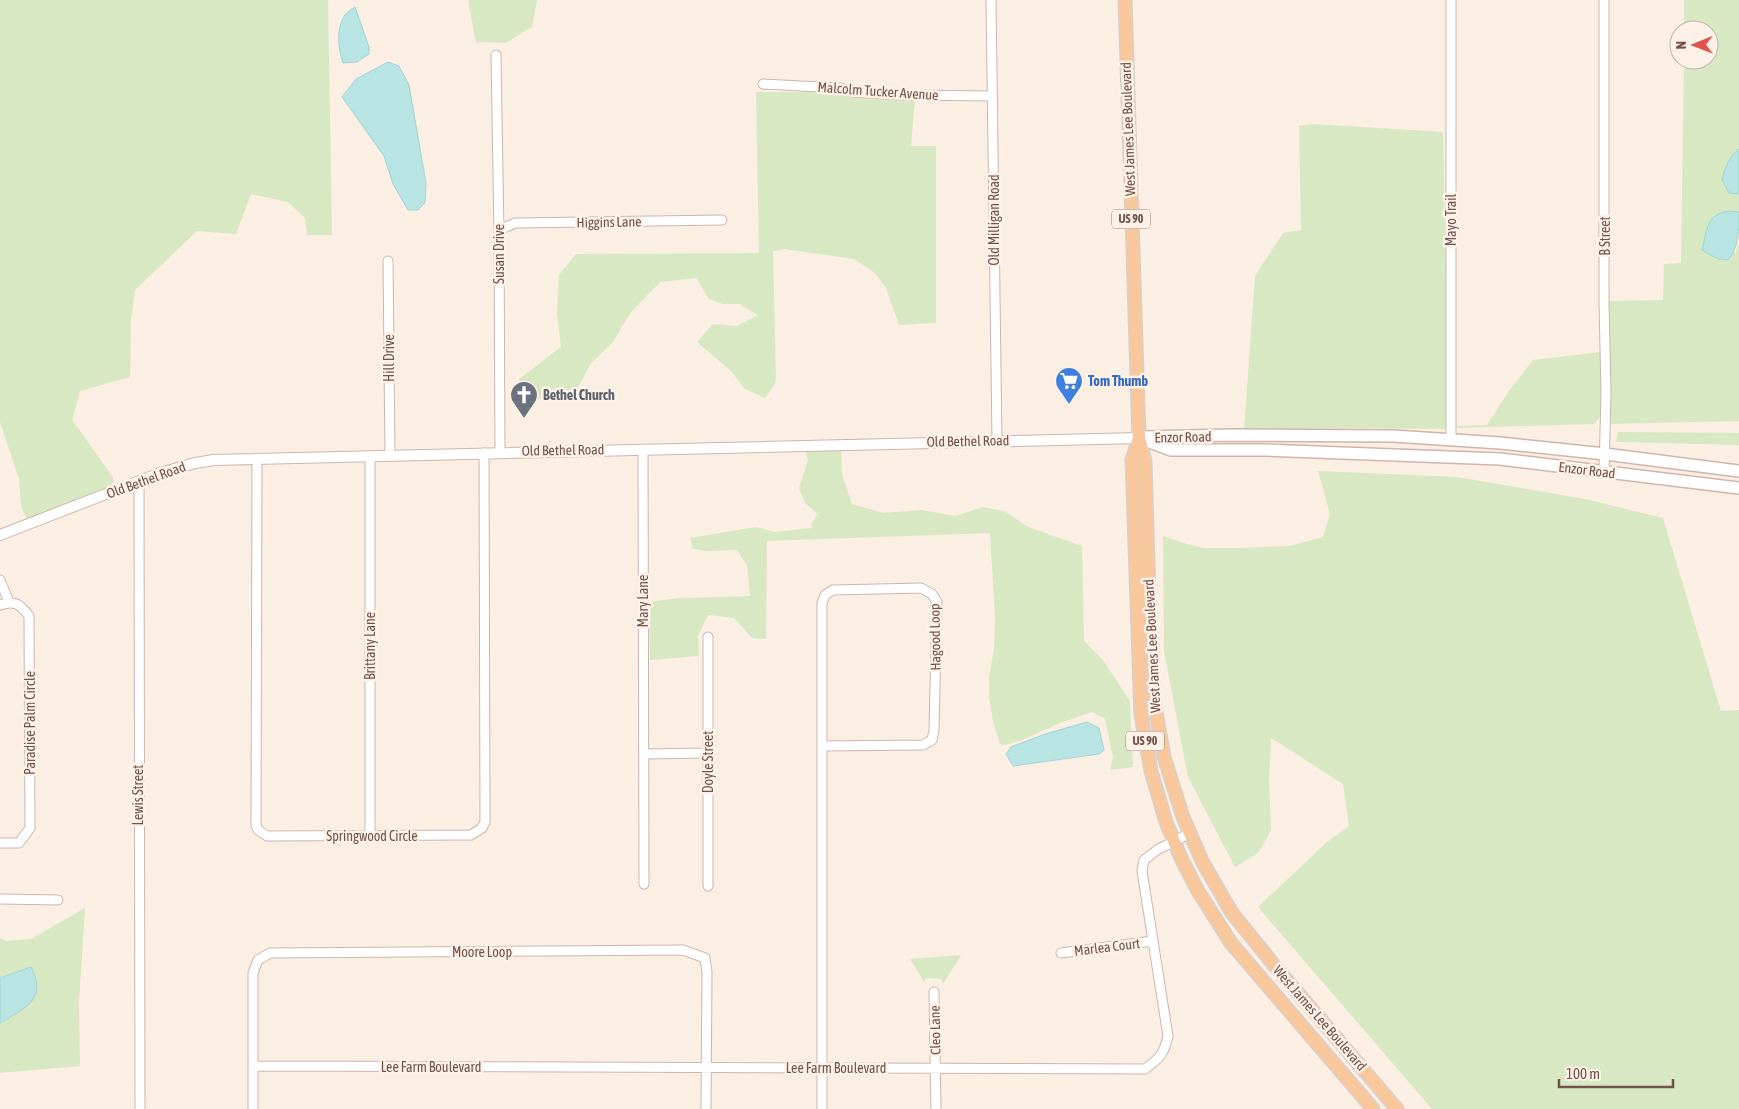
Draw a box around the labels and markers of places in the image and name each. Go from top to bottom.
supermarket icon: Tom Thumb [1054,366,1084,405]
place label: Tom Thumb [1088,373,1148,389]
church icon: Bethel Church [509,380,539,419]
place label: Bethel Church [543,387,615,403]

